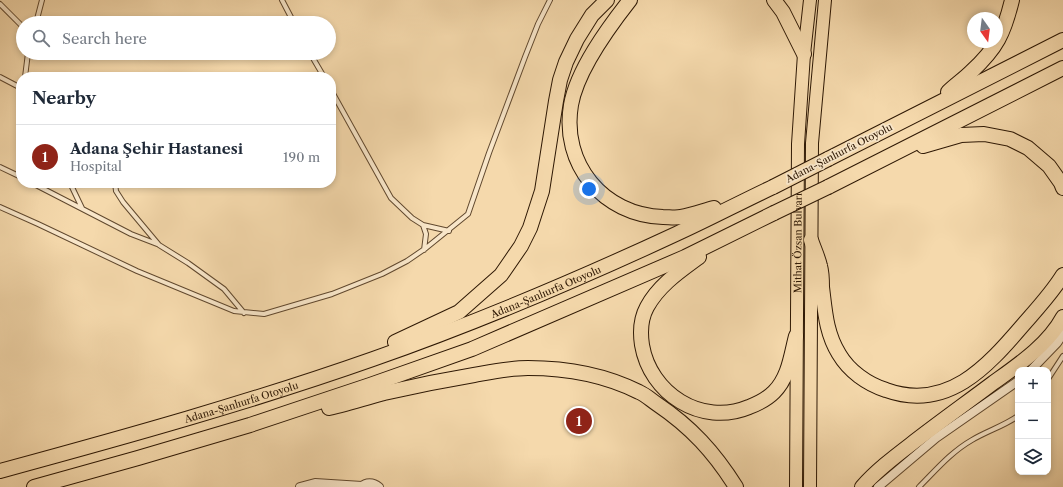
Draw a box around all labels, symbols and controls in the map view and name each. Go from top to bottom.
north arrow [967,12,1003,48]
search box [16,16,336,60]
icon: search [30,27,52,49]
text: Search here [62,29,147,48]
text: Nearby [32,88,96,108]
street label: Adana-Şanlıurfa Otoyolu [782,120,895,186]
text: Adana Şehir Hastanesi [70,139,243,158]
text: 1 [42,149,48,165]
text: 190 m [283,149,320,165]
text: Hospital [70,158,122,174]
your location [579,179,599,199]
street label: Mithat Özsan Bulvarı [791,193,804,293]
street label: Adana-Şanlıurfa Otoyolu [488,262,603,321]
map controls [1015,367,1051,475]
button: + [1015,367,1051,403]
street label: Adana-Şanlıurfa Otoyolu [182,378,300,426]
button: − [1015,403,1051,439]
pin: 1 [566,406,592,436]
button: layers [1015,439,1051,475]

